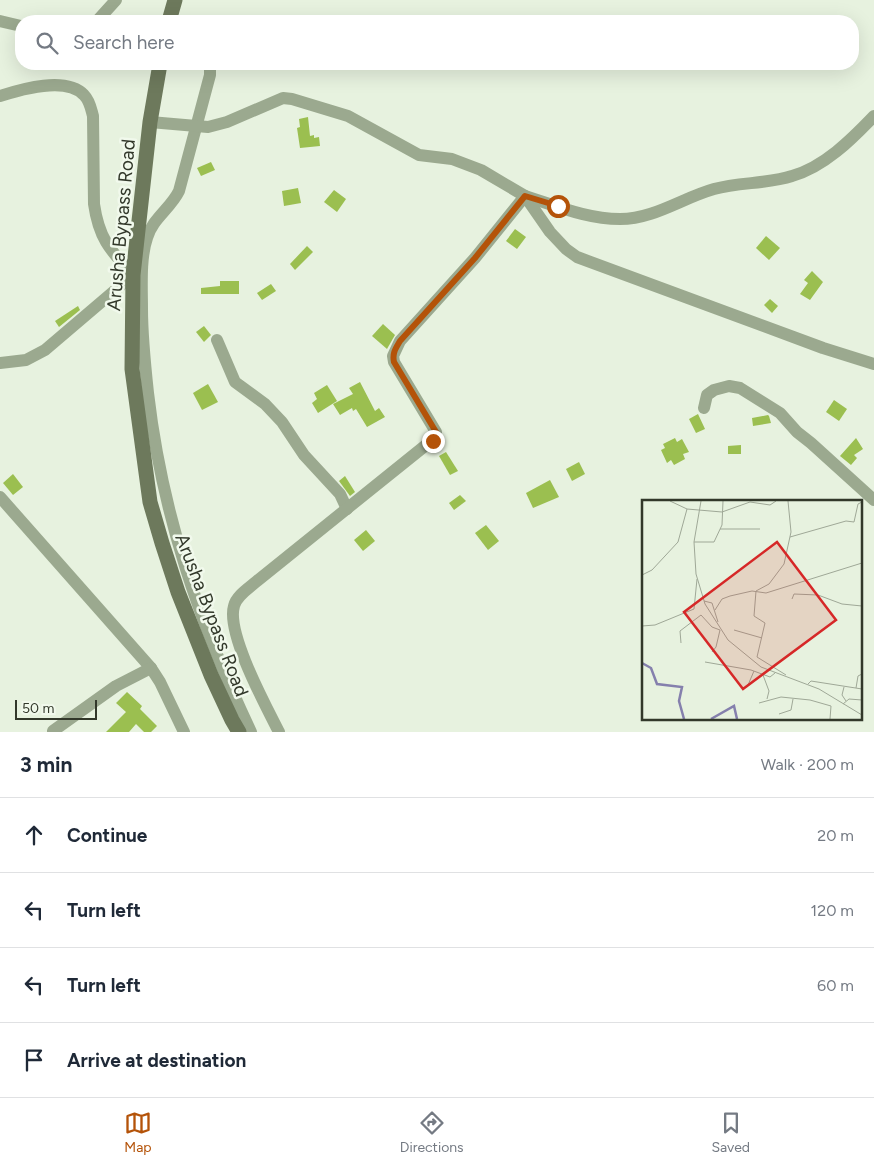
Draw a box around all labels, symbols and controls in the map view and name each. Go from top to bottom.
search box [15,15,859,70]
icon: search [33,29,61,57]
text: Search here [73,31,175,54]
street label: Arusha Bypass Road [102,138,140,312]
route start [547,195,570,218]
route end [422,430,445,453]
inset map [642,500,862,720]
street label: Arusha Bypass Road [170,530,254,700]
scale bar [15,697,98,720]
text: 50 m [22,700,54,717]
text: 3 min [20,752,72,777]
text: Walk · 200 m [761,755,854,774]
icon: ahead [20,821,48,849]
text: Continue [67,824,147,847]
text: 20 m [817,826,854,845]
icon: left [20,896,48,924]
text: Turn left [67,899,141,922]
text: 120 m [811,901,854,920]
icon: left [20,971,48,999]
text: Turn left [67,974,141,997]
text: 60 m [817,976,854,995]
icon: arrive [20,1046,48,1074]
text: Arrive at destination [67,1049,246,1072]
tab: Map [124,1109,152,1156]
tab: Directions [400,1109,464,1156]
tab: Saved [711,1109,750,1156]

